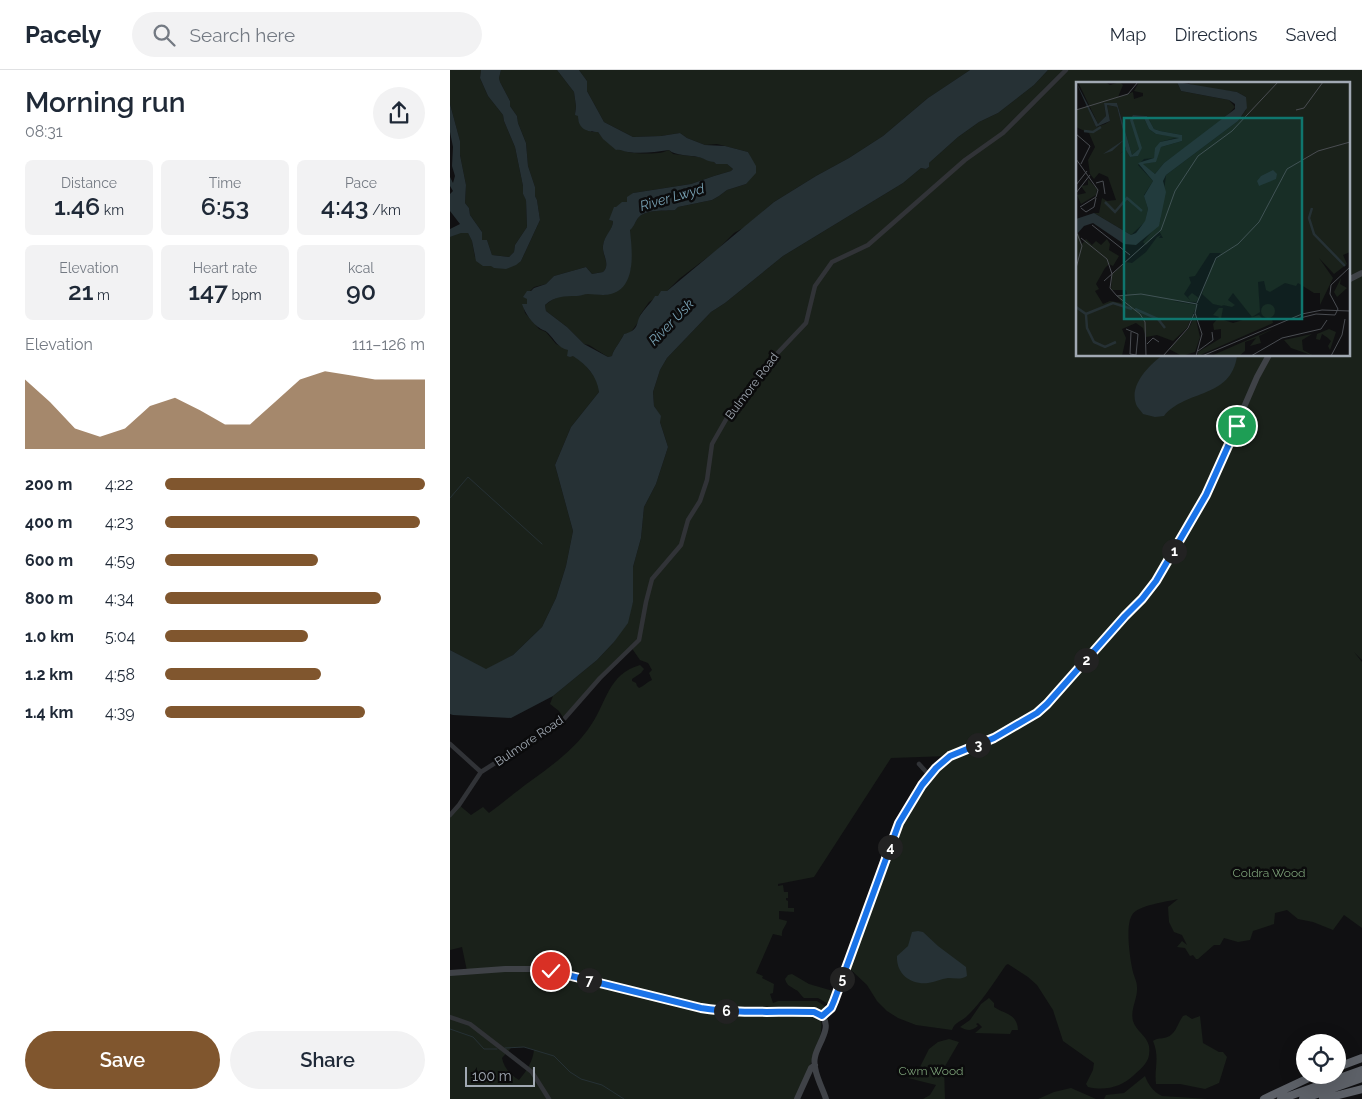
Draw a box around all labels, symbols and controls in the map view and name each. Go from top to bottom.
search box [132,12,482,57]
text: Pacely [25,20,102,49]
icon: search [150,21,178,49]
text: Search here [190,24,295,46]
text: Map [1110,24,1146,45]
text: Directions [1174,24,1258,45]
text: Saved [1286,24,1337,45]
inset map [1076,82,1349,356]
text: Morning run [25,86,185,119]
button: share [373,87,425,139]
text: 08:31 [25,122,63,141]
text: Distance [61,175,117,191]
text: Time [209,175,241,191]
text: Pace [345,175,377,191]
water label: River Lwyd [638,180,707,214]
text: 1.46 [54,191,100,221]
text: 6:53 [201,191,249,221]
text: 4:43 [321,191,369,221]
text: km [100,202,124,218]
text: /km [369,202,401,218]
text: Elevation [59,260,119,276]
text: Heart rate [193,260,257,276]
text: kcal [348,260,374,276]
text: 21 [68,276,94,306]
text: 147 [188,276,228,306]
text: 90 [346,276,376,306]
text: m [94,287,110,303]
text: bpm [228,287,262,303]
water label: River Usk [645,295,697,348]
text: Elevation [25,335,93,354]
text: 111–126 m [352,335,425,354]
street label: Bulmore Road [722,350,782,422]
pin [1216,405,1258,447]
icon: arrive [1223,412,1251,440]
text: 200 m [25,475,72,494]
text: 4:22 [105,475,133,494]
text: 400 m [25,513,73,532]
text: 4:23 [105,513,134,532]
pin: 1 [1162,538,1186,564]
text: 1 [1171,543,1178,559]
text: 600 m [25,551,73,570]
text: 4:59 [105,551,135,570]
text: 800 m [25,589,73,608]
text: 4:34 [105,589,134,608]
text: 1.0 km [25,627,74,646]
text: 5:04 [105,627,135,646]
pin: 2 [1074,648,1098,672]
text: 2 [1083,652,1090,668]
text: 1.2 km [25,665,73,684]
text: 4:58 [105,665,135,684]
text: 1.4 km [25,703,73,722]
text: 4:39 [105,703,135,722]
street label: Bulmore Road [492,713,566,769]
pin: 3 [966,732,990,758]
text: 3 [975,737,982,753]
pin: 4 [878,834,902,860]
text: 4 [887,839,895,855]
park label: Coldra Wood [1233,866,1305,880]
pin [530,950,572,992]
icon: check [537,957,565,985]
pin: 5 [830,966,854,992]
pin: 7 [576,968,602,992]
text: 5 [839,971,846,987]
text: 7 [586,972,593,988]
pin: 6 [714,998,738,1024]
text: 6 [722,1003,731,1019]
button: Save [25,1031,220,1089]
button: Share [230,1031,425,1089]
map controls [1296,1034,1346,1084]
button: locate [1296,1034,1346,1084]
scale bar [465,1064,535,1087]
park label: Cwm Wood [898,1064,964,1078]
text: 100 m [472,1068,512,1084]

